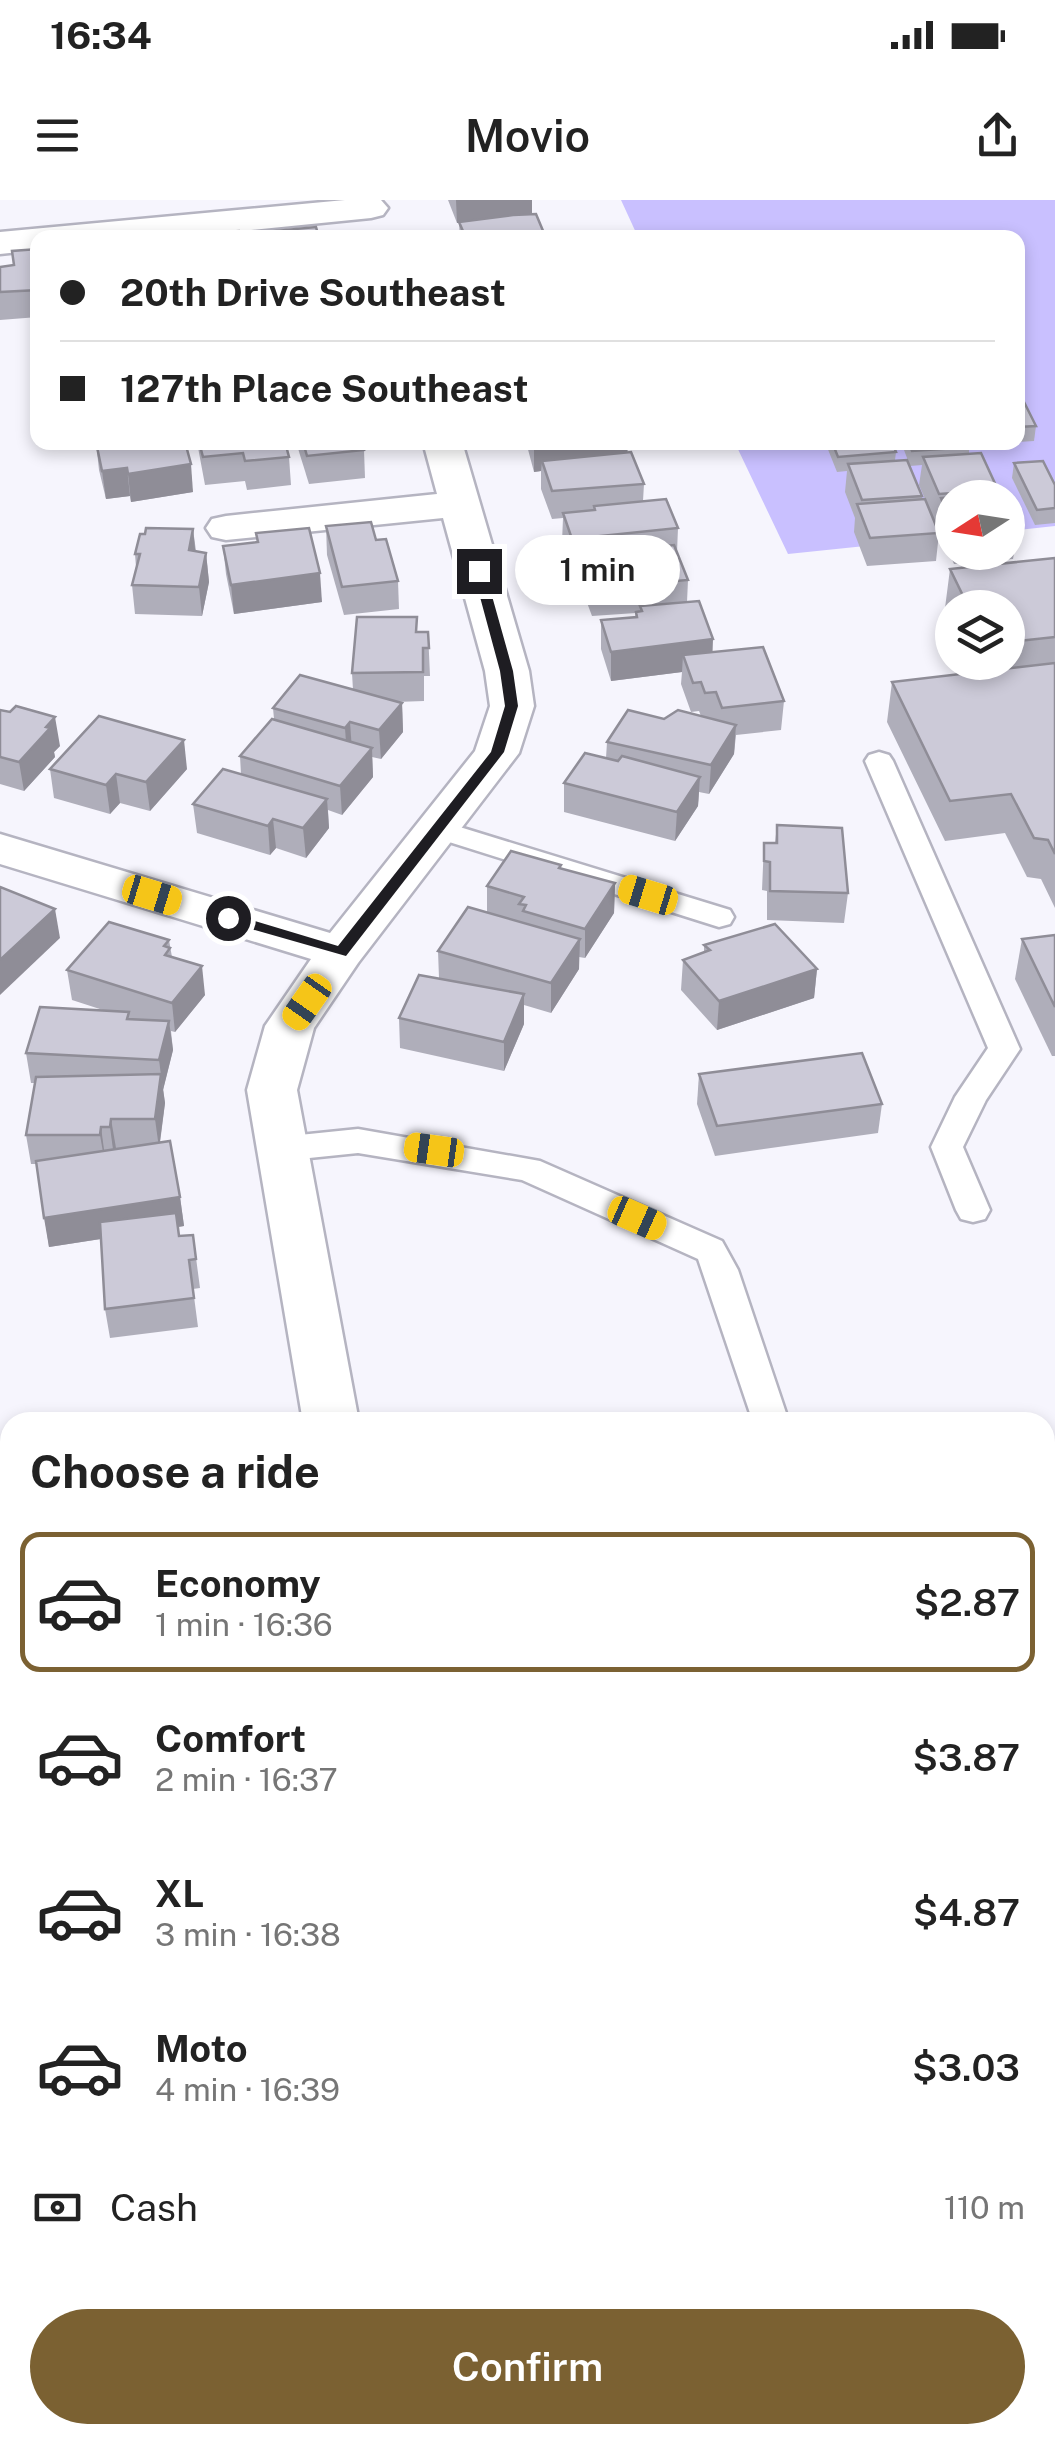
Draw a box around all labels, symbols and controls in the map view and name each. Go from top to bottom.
text: 16:34 [50,13,152,58]
icon: menu [30,108,85,163]
icon: share [970,108,1025,163]
text: Movio [465,109,590,162]
text: 20th Drive Southeast [120,270,506,315]
text: 127th Place Southeast [120,366,528,411]
north arrow [935,480,1025,570]
map controls [935,480,1025,680]
callout: 1 min [514,536,679,606]
route end [457,549,502,594]
text: 1 min [559,551,636,588]
button: layers [935,590,1025,680]
car [119,872,185,918]
car [615,872,681,918]
route start [206,896,251,941]
car [278,969,336,1035]
car [402,1131,466,1169]
car [603,1192,671,1244]
text: Choose a ride [30,1445,320,1498]
icon: car [35,1557,125,1647]
text: Economy [155,1561,321,1606]
text: $2.87 [914,1580,1020,1625]
text: 1 min · 16:36 [155,1606,333,1643]
icon: car [35,1712,125,1802]
text: Comfort [155,1716,306,1761]
text: $3.87 [913,1735,1020,1780]
text: 2 min · 16:37 [155,1761,338,1798]
icon: car [35,1867,125,1957]
text: XL [155,1871,204,1916]
text: $4.87 [913,1890,1020,1935]
text: 3 min · 16:38 [155,1916,341,1953]
icon: car [35,2022,125,2112]
text: Moto [155,2026,248,2071]
text: $3.03 [912,2045,1020,2090]
text: 4 min · 16:39 [155,2071,340,2108]
icon: cash [30,2180,85,2235]
text: Cash [110,2185,198,2230]
text: 110 m [944,2189,1025,2226]
button: Confirm [30,2309,1025,2424]

